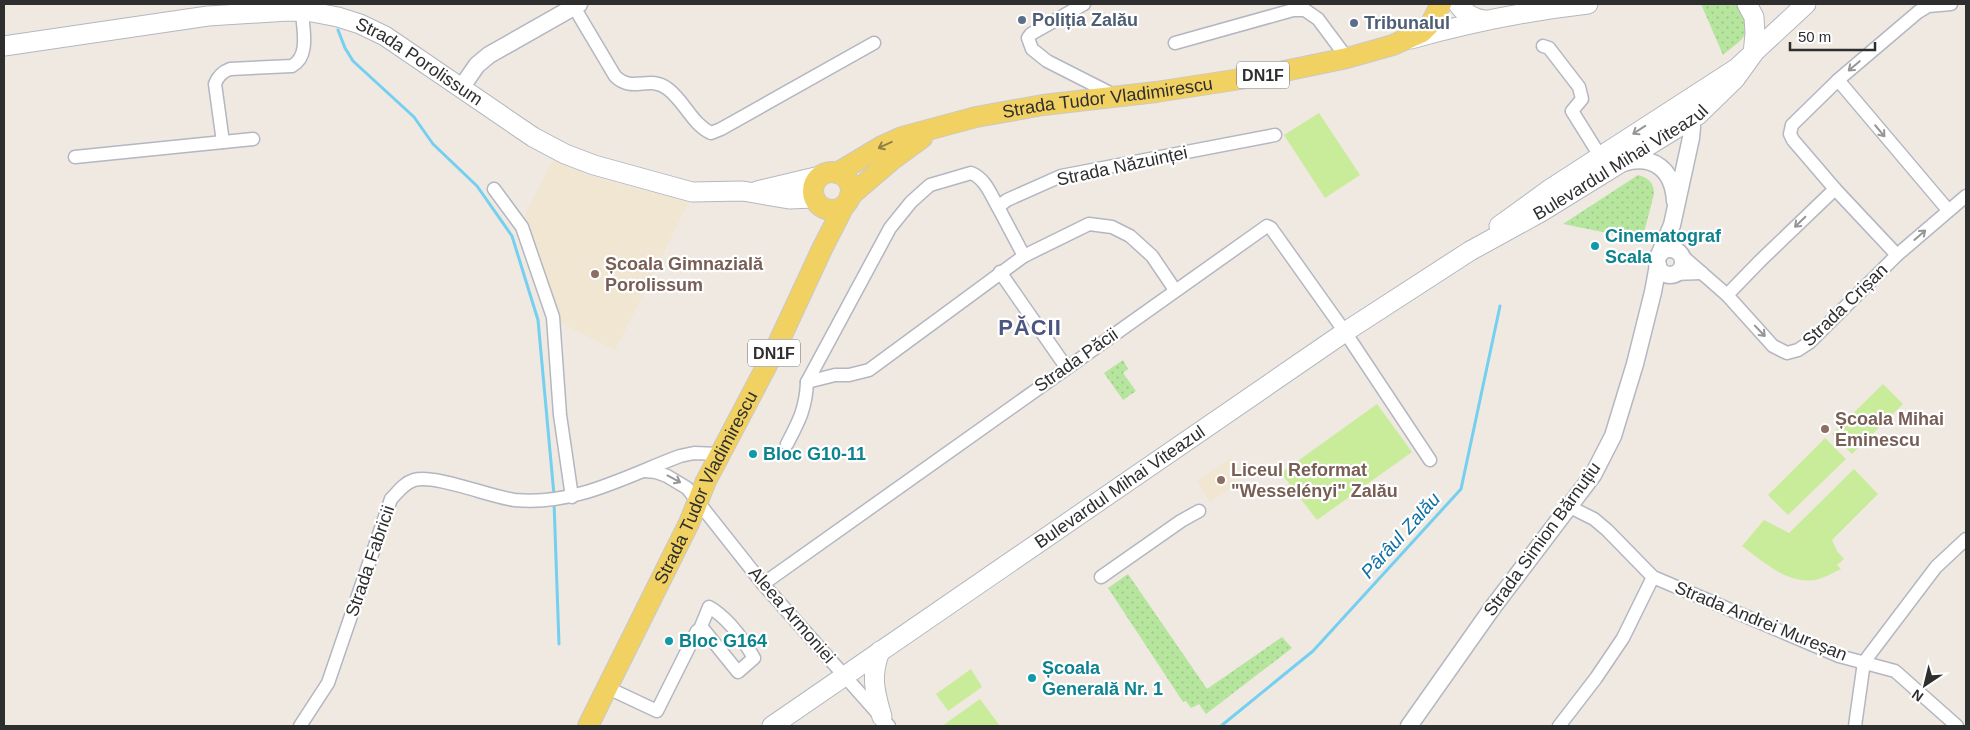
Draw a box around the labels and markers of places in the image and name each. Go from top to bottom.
place label: Poliția Zalău [1032,10,1138,30]
place label: Tribunalul [1364,13,1450,33]
marker: Poliția Zalău [1016,14,1028,26]
marker: Tribunalul [1348,17,1360,29]
place label: Cinematograf Scala [1605,226,1722,267]
marker: Cinematograf Scala [1589,240,1601,252]
place label: Școala Gimnazială Porolissum [605,254,764,295]
marker: Școala Gimnazială Porolissum [589,268,601,280]
place label: Școala Mihai Eminescu [1835,409,1944,450]
marker: Școala Mihai Eminescu [1819,423,1831,435]
place label: Bloc G10-11 [763,444,866,464]
marker: Bloc G10-11 [747,448,759,460]
place label: Liceul Reformat "Wesselényi" Zalău [1231,460,1398,501]
marker: Liceul Reformat "Wesselényi" Zalău [1215,474,1227,486]
place label: Bloc G164 [679,631,767,651]
marker: Bloc G164 [663,635,675,647]
place label: Școala Generală Nr. 1 [1042,658,1163,699]
marker: Școala Generală Nr. 1 [1026,672,1038,684]

